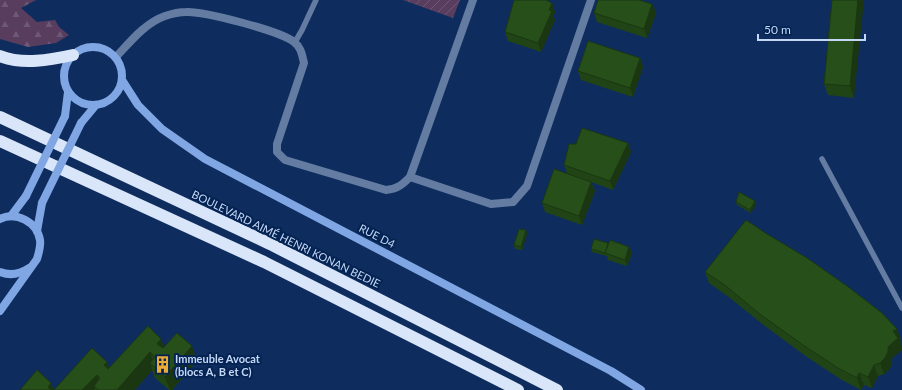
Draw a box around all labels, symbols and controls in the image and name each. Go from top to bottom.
scale bar [758,16,865,42]
text: 50 m [764,22,791,37]
street label: BOULEVARD AIMÉ HENRI KONAN BEDIE [190,187,382,290]
street label: RUE D4 [357,221,398,250]
place label: Immeuble Avocat (blocs A, B et C) [175,352,261,378]
building icon: Immeuble Avocat (blocs A, B et C) [152,355,172,375]

